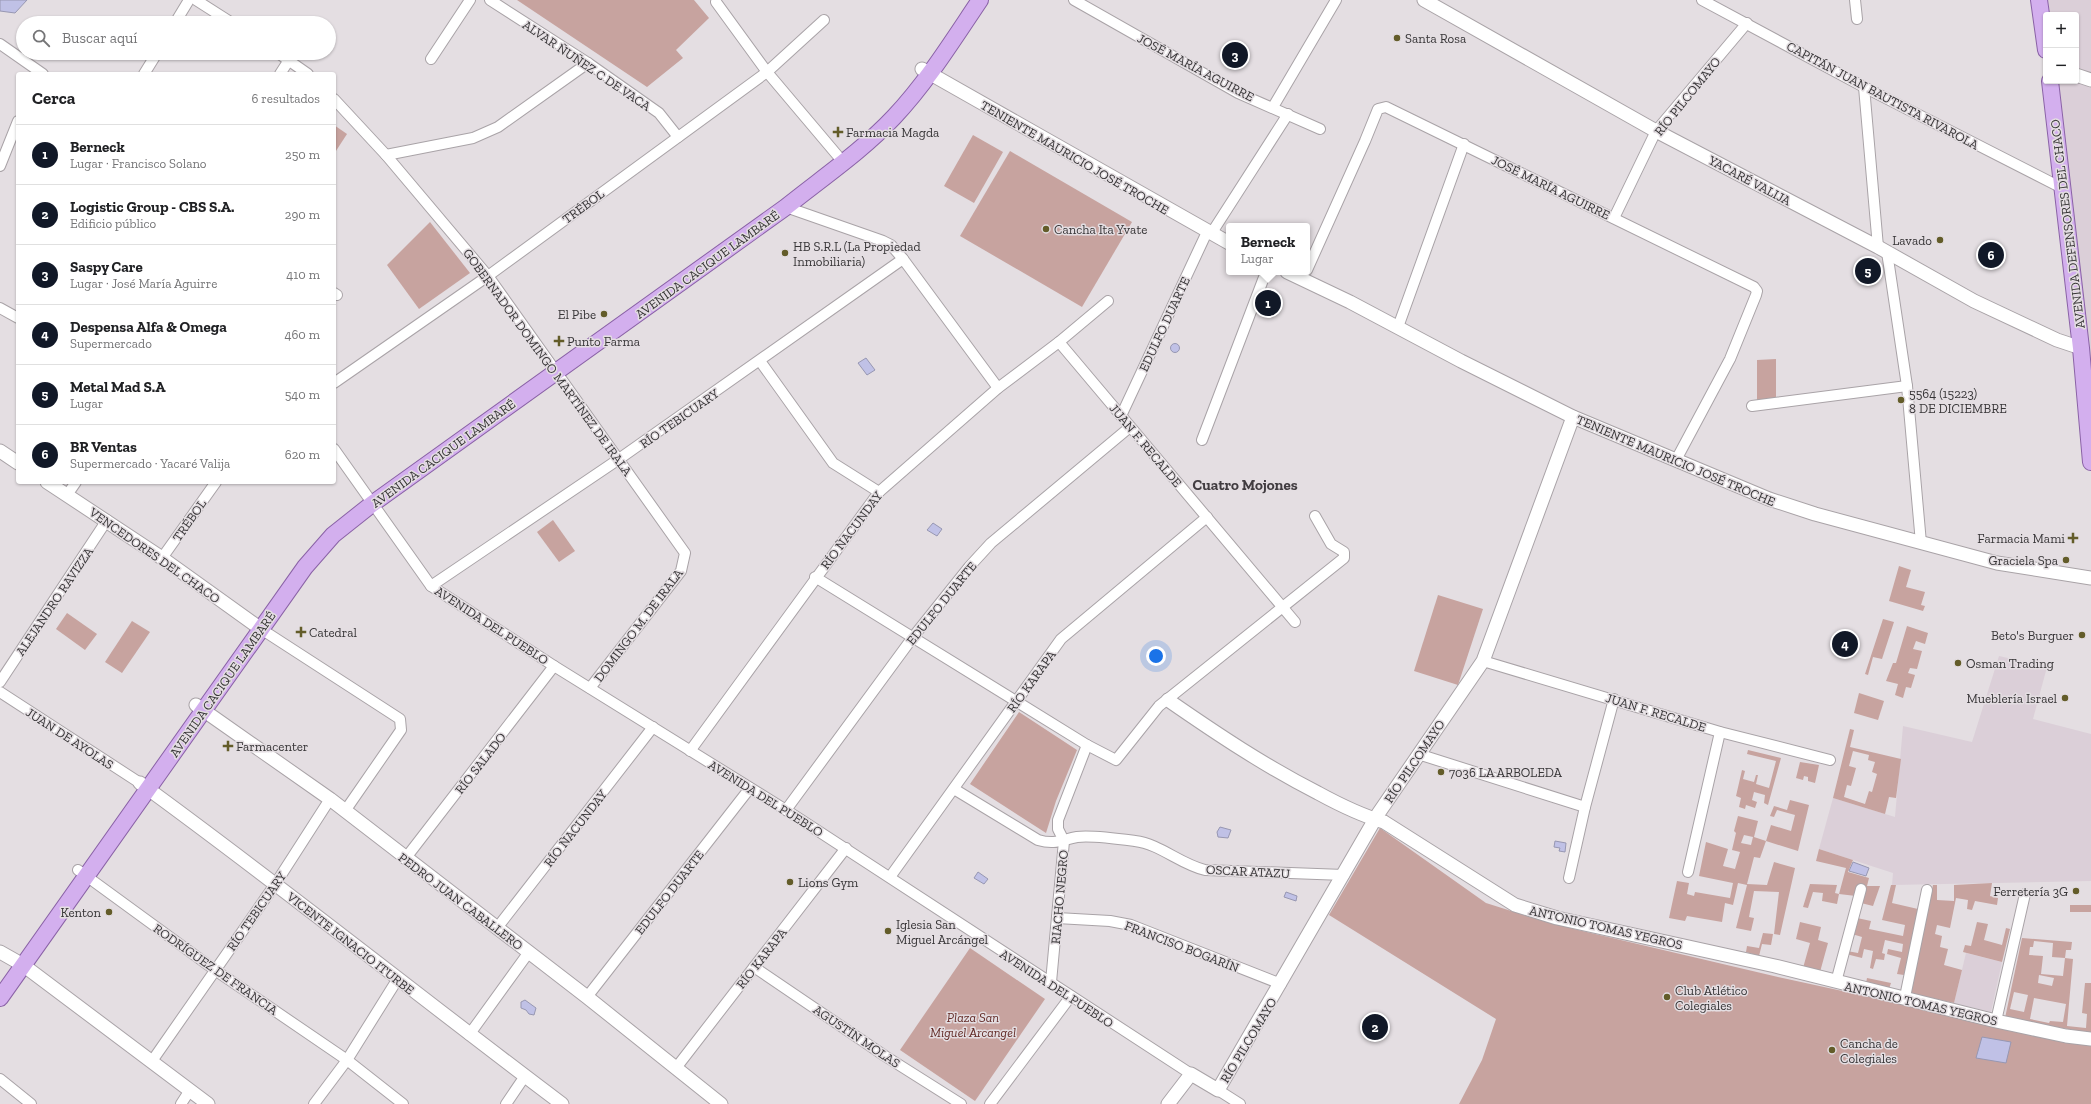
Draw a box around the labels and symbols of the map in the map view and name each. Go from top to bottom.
street label: ALVAR ÑUÑEZ C DE VACA [520,17,654,114]
street label: JOSÉ MARÍA AGUIRRE [1135,30,1257,105]
place label: Santa Rosa [1405,31,1467,46]
marker: Santa Rosa [1392,33,1402,43]
street label: CAPITÁN JUAN BAUTISTA RIVAROLA [1784,38,1982,153]
pin: 3 [1222,40,1248,70]
street label: RÍO PILCOMAYO [1651,54,1724,139]
street label: TENIENTE MAURICIO JOSÉ TROCHE [978,97,1172,218]
street label: AVENIDA DEFENSORES DEL CHACO [2047,119,2088,329]
place label: Farmacia Magda [846,125,940,140]
marker: Farmacia Magda [833,127,843,137]
street label: JOSÉ MARÍA AGUIRRE [1489,152,1613,223]
street label: YACARÉ VALIJA [1705,152,1794,209]
street label: TRÉBOL [559,186,607,227]
street label: AVENIDA CACIQUE LAMBARÉ [632,207,782,322]
place label: Cancha Ita Yvate [1054,222,1147,237]
marker: Cancha Ita Yvate [1041,224,1051,234]
place label: Lavado [1892,233,1932,248]
marker: Lavado [1935,235,1945,245]
place label: HB S.R.L (La Propiedad Inmobiliaria) [793,239,921,269]
pin: 6 [1978,240,2004,270]
street label: GOBERNADOR DOMINGO MARTÍNEZ DE IRALA [460,246,636,479]
marker: HB S.R.L (La Propiedad Inmobiliaria) [780,248,790,258]
pin: 5 [1855,256,1881,286]
street label: EDULFO DUARTE [1136,274,1193,374]
pin: 1 [1255,288,1281,318]
place label: El Pibe [558,307,596,322]
marker: El Pibe [599,309,609,319]
place label: Punto Farma [567,334,641,349]
marker: Punto Farma [554,336,564,346]
street label: RÍO TEBICUARY [637,386,722,451]
place label: 5564 (15223) 8 DE DICIEMBRE [1909,386,2007,416]
marker: 5564 (15223) 8 DE DICIEMBRE [1896,395,1906,405]
street label: AVENIDA CACIQUE LAMBARÉ [368,396,518,511]
street label: JUAN F. RECALDE [1106,401,1185,490]
street label: TENIENTE MAURICIO JOSÉ TROCHE [1574,412,1778,509]
district label: Cuatro Mojones [1192,476,1298,494]
street label: RÍO ÑACUNDAY [817,488,886,572]
street label: TRÉBOL [170,496,209,544]
street label: VENCEDORES DEL CHACO [86,504,223,606]
place label: Farmacia Mami [1977,531,2065,546]
marker: Farmacia Mami [2068,533,2078,543]
street label: ALEJANDRO RAVIZZA [13,544,97,658]
place label: Graciela Spa [1988,553,2059,568]
marker: Graciela Spa [2061,555,2071,565]
street label: EDULFO DUARTE [903,558,980,648]
street label: DOMINGO M. DE IRALA [591,565,686,685]
street label: AVENIDA DEL PUEBLO [432,583,551,668]
street label: AVENIDA CACIQUE LAMBARÉ [166,608,279,760]
place label: Catedral [309,625,357,640]
marker: Catedral [296,627,306,637]
place label: Beto's Burguer [1991,628,2074,643]
pin: 4 [1832,629,1858,659]
marker: Beto's Burguer [2077,630,2087,640]
your location [1146,646,1166,666]
street label: RÍO KARAPA [1004,647,1059,715]
place label: Osman Trading [1966,656,2054,671]
marker: Osman Trading [1953,658,1963,668]
street label: JUAN F. RECALDE [1604,690,1708,735]
place label: Mueblería Israel [1966,691,2058,706]
marker: Mueblería Israel [2060,693,2070,703]
street label: JUAN DE AYOLAS [23,704,116,772]
street label: RÍO PILCOMAYO [1381,717,1448,806]
street label: RÍO SALADO [452,730,509,797]
place label: Farmacenter [236,739,308,754]
marker: Farmacenter [223,741,233,751]
street label: AVENIDA DEL PUEBLO [706,757,826,840]
place label: 7036 LA ARBOLEDA [1449,765,1563,780]
marker: 7036 LA ARBOLEDA [1436,767,1446,777]
street label: RÍO ÑACUNDAY [541,787,610,870]
street label: EDULFO DUARTE [632,847,707,937]
street label: RIACHO NEGRO [1048,849,1071,945]
street label: PEDRO JUAN CABALLERO [396,850,526,953]
street label: OSCAR ATAZU [1206,862,1290,881]
street label: RÍO TEBICUARY [224,869,289,954]
place label: Lions Gym [798,875,859,890]
marker: Lions Gym [785,877,795,887]
place label: Ferretería 3G [1993,884,2068,899]
marker: Ferretería 3G [2071,886,2081,896]
street label: VICENTE IGNACIO ITURBE [283,888,418,998]
street label: ANTONIO TOMAS YEGROS [1528,903,1684,952]
place label: Kenton [60,905,102,920]
marker: Kenton [104,907,114,917]
place label: Iglesia San Miguel Arcángel [896,917,989,947]
street label: FRANCISO BOGARÍN [1122,918,1242,975]
street label: RODRÍGUEZ DE FRANCIA [151,921,281,1018]
street label: RÍO KARAPA [733,925,790,992]
marker: Iglesia San Miguel Arcángel [883,926,893,936]
street label: AVENIDA DEL PUEBLO [997,946,1116,1031]
street label: ANTONIO TOMAS YEGROS [1843,979,1999,1028]
place label: Club Atlético Colegiales [1675,983,1748,1013]
marker: Club Atlético Colegiales [1662,992,1672,1002]
street label: RÍO PILCOMAYO [1217,995,1280,1086]
street label: AGUSTÍN MOLAS [811,1002,903,1071]
park label: Plaza San Miguel Arcangel [930,1010,1016,1040]
pin: 2 [1362,1012,1388,1042]
place label: Cancha de Colegiales [1840,1036,1898,1066]
marker: Cancha de Colegiales [1827,1045,1837,1055]

